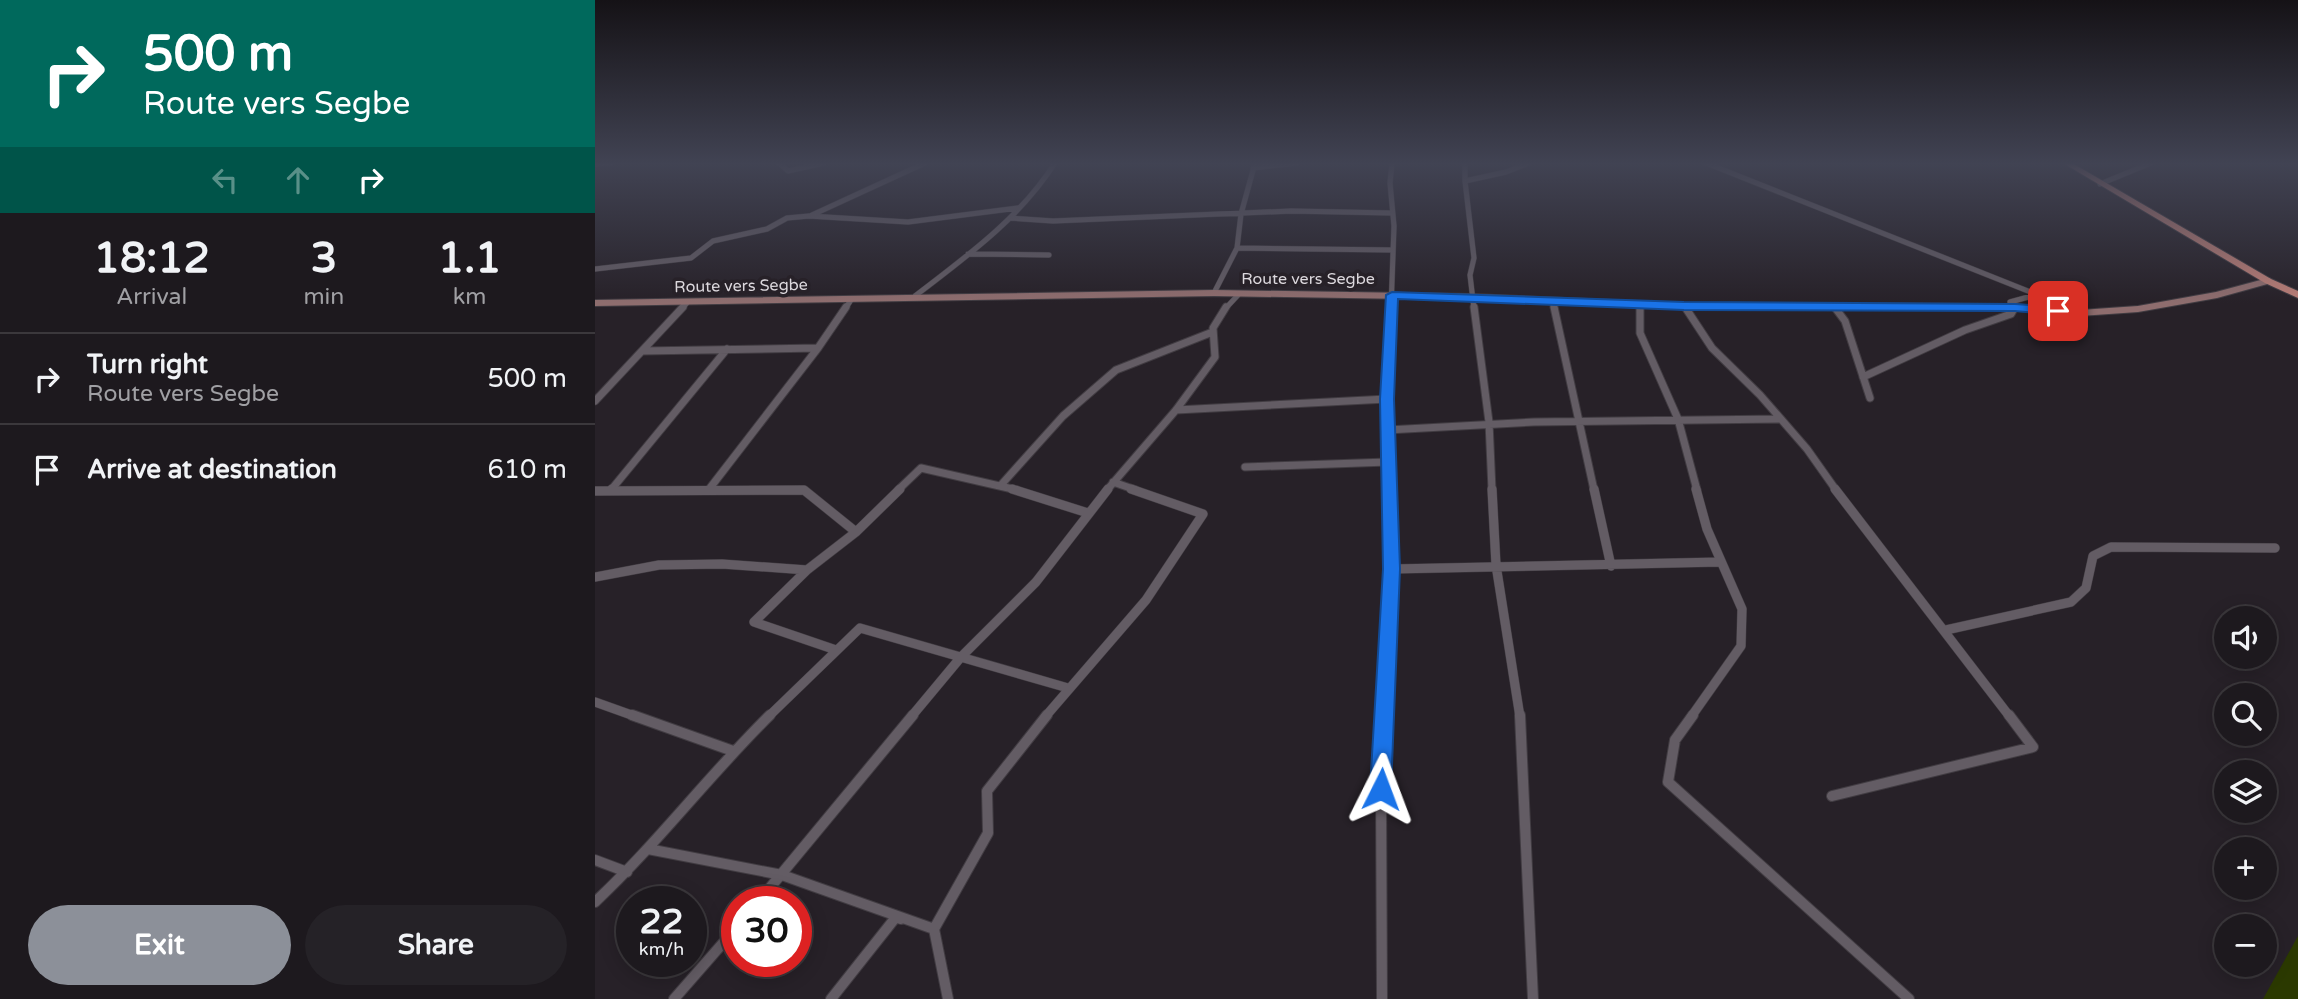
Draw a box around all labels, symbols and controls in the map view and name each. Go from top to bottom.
text: 500 m [143,25,293,84]
icon: right [28,28,119,119]
text: Route vers Segbe [143,85,410,123]
icon: left [206,161,244,199]
icon: ahead [279,161,317,199]
icon: right [352,161,390,199]
text: 18:12 [94,233,210,284]
text: 3 [311,233,337,284]
text: 1.1 [438,233,501,284]
street label: Route vers Segbe [1241,269,1375,289]
street label: Route vers Segbe [674,275,808,297]
pin [2028,281,2088,341]
text: Arrival [116,283,187,311]
text: min [303,283,344,311]
text: km [453,283,486,311]
icon: arrive [2039,292,2077,330]
text: Turn right [87,349,208,380]
icon: right [28,360,66,398]
text: 500 m [487,363,567,394]
text: Route vers Segbe [87,380,279,408]
icon: arrive [28,451,66,489]
text: Arrive at destination [87,454,337,485]
text: 610 m [487,454,567,485]
map controls [2214,606,2277,977]
button: sound [2214,606,2277,669]
button: search [2214,683,2277,746]
position arrow [1344,752,1418,826]
button: layers [2214,760,2277,823]
button: + [2214,837,2277,900]
speed limit sign: 30 [721,886,812,977]
text: 22 [640,901,683,943]
button: Exit [28,905,291,985]
button: Share [305,905,567,985]
button: − [2214,914,2277,977]
text: km/h [639,938,684,960]

